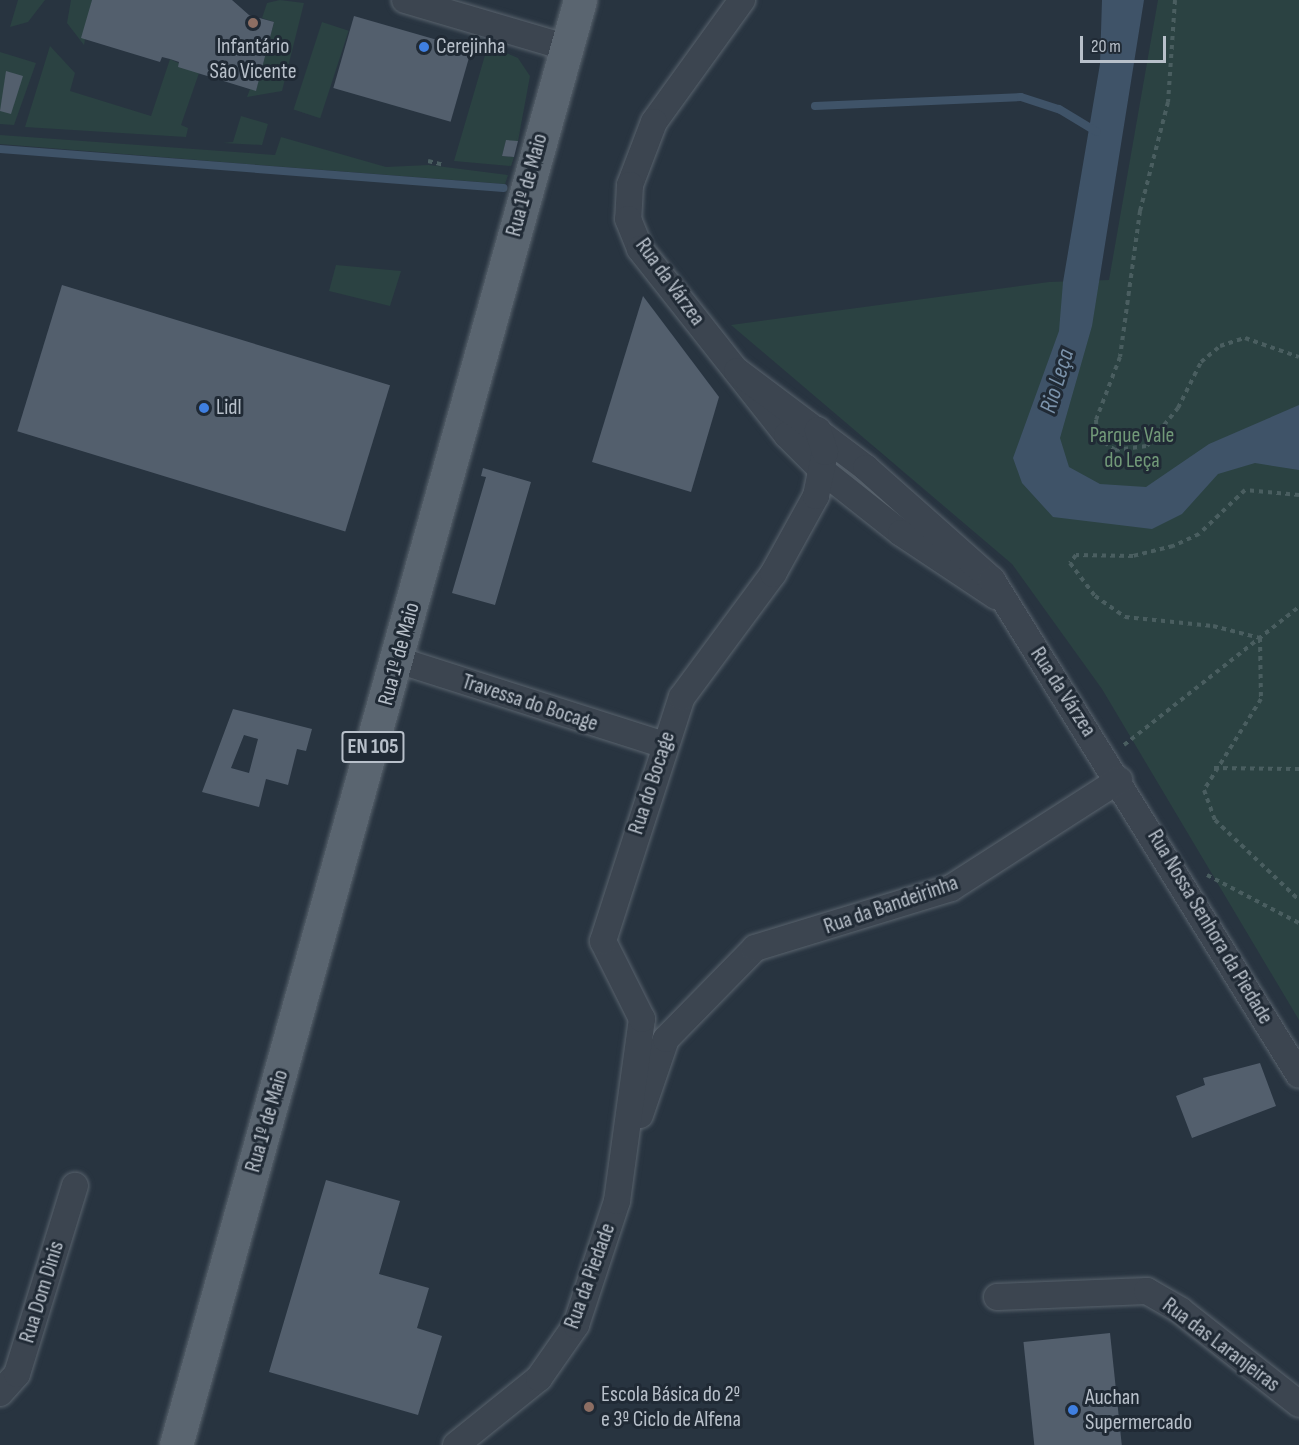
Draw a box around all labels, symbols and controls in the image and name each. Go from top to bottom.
marker: Infantário São Vicente [246,16,260,30]
scale bar [1083,24,1168,62]
place label: Infantário São Vicente [209,33,297,84]
place label: Cerejinha [436,34,505,60]
text: 20 m [1091,36,1121,57]
marker: Cerejinha [417,40,431,54]
street label: Rua 1º de Maio [501,131,553,239]
street label: Rua da Várzea [630,233,710,331]
water label: Rio Leça [1034,345,1080,417]
place label: Lidl [216,395,241,421]
marker: Lidl [197,401,211,415]
park label: Parque Vale do Leça [1090,422,1174,474]
street label: Rua 1º de Maio [373,600,425,708]
street label: Rua da Várzea [1024,642,1102,742]
street label: Travessa do Bocage [459,669,601,737]
street label: Rua do Bocage [623,728,681,838]
road number: EN 105 [340,729,406,765]
street label: Rua Nossa Senhora da Piedade [1141,825,1279,1029]
street label: Rua da Bandeirinha [821,870,961,940]
street label: Rua 1º de Maio [240,1067,294,1175]
street label: Rua da Piedade [559,1220,621,1332]
street label: Rua Dom Dinis [14,1238,70,1346]
street label: Rua das Laranjeiras [1157,1292,1285,1398]
place label: Escola Básica do 2º e 3º Ciclo de Alfena [601,1381,741,1432]
place label: Auchan Supermercado [1085,1384,1192,1436]
marker: Escola Básica do 2º e 3º Ciclo de Alfena [582,1400,596,1414]
marker: Auchan Supermercado [1066,1403,1080,1417]

